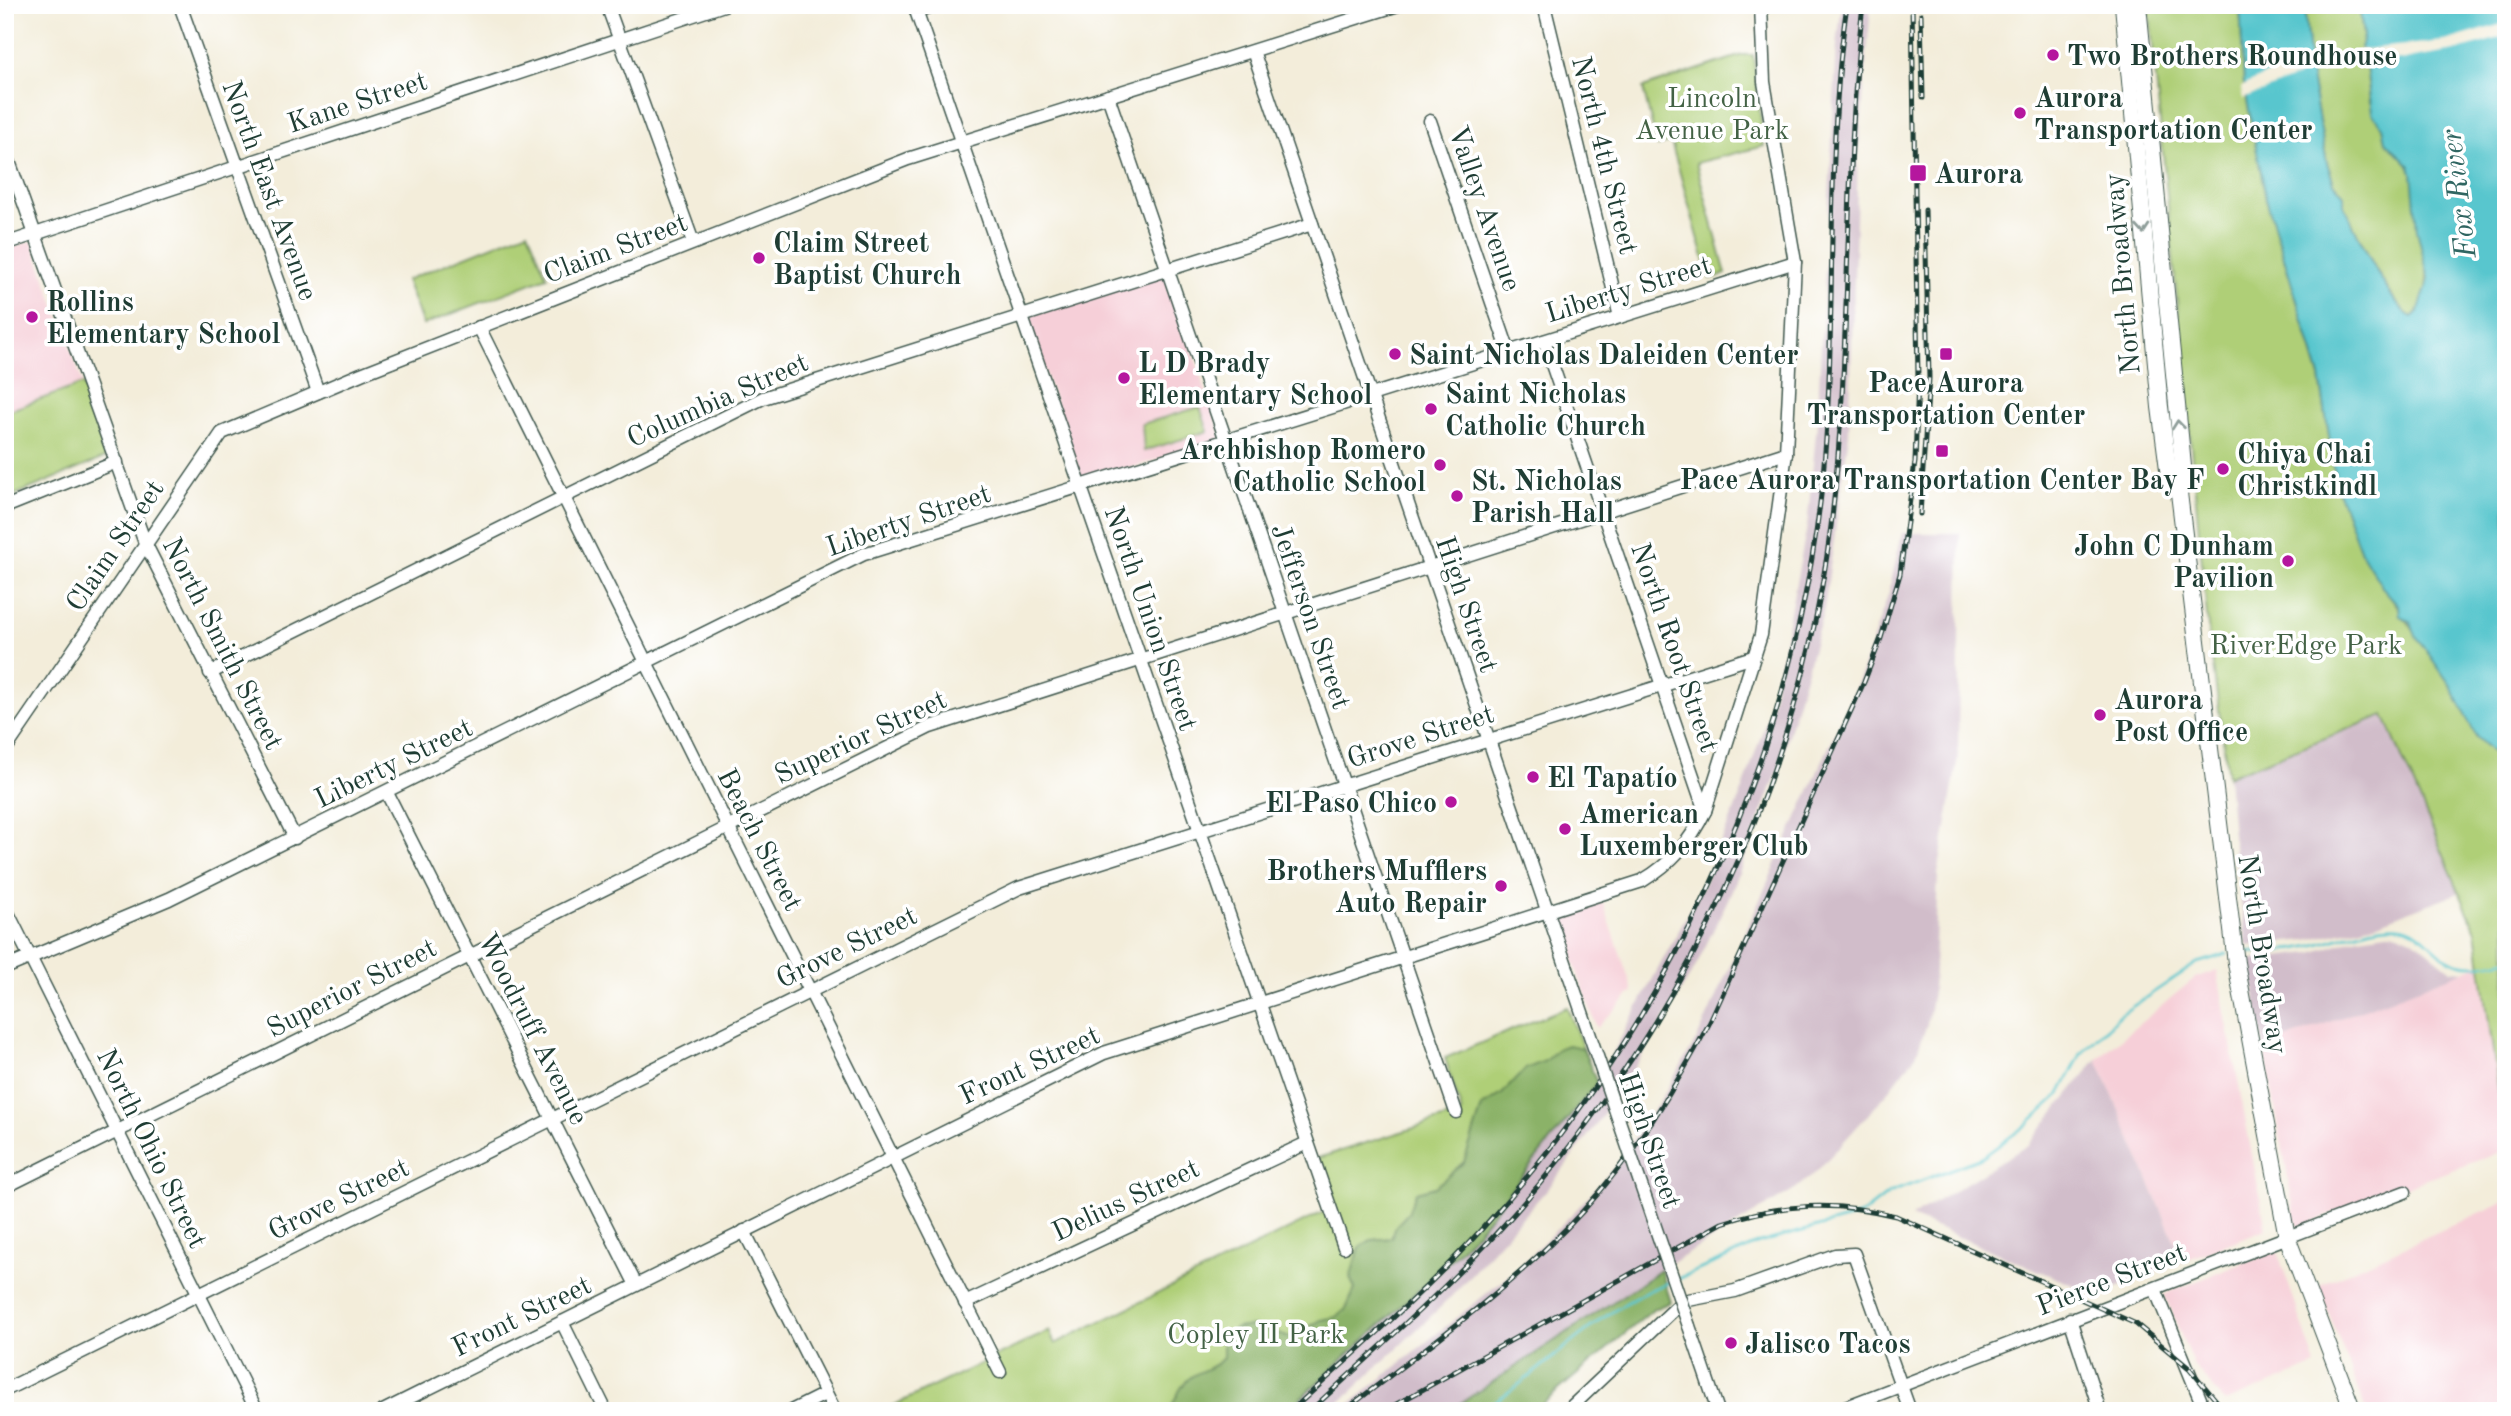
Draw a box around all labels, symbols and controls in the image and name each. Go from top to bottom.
place label: Two Brothers Roundhouse [2067,44,2397,72]
marker: Two Brothers Roundhouse [2045,47,2061,63]
street label: North 4th Street [1565,54,1641,258]
street label: Kane Street [285,68,431,140]
street label: North East Avenue [215,77,321,305]
park label: Lincoln Avenue Park [1635,86,1789,146]
place label: Aurora Transportation Center [2034,86,2313,146]
marker: Aurora Transportation Center [2012,105,2028,121]
street label: Valley Avenue [1442,123,1525,295]
water label: Fox River [2437,126,2483,261]
place label: Aurora [1934,162,2023,190]
marker: Aurora [1908,163,1928,183]
street label: North Broadway [2101,172,2147,376]
street label: Claim Street [540,209,692,290]
one-way arrow [2135,224,2150,235]
place label: Claim Street Baptist Church [773,231,961,291]
marker: Claim Street Baptist Church [751,250,767,266]
street label: Liberty Street [1543,252,1715,329]
place label: Rollins Elementary School [46,290,281,350]
marker: Rollins Elementary School [24,309,40,325]
place label: Saint Nicholas Daleiden Center [1409,343,1799,371]
marker: Saint Nicholas Daleiden Center [1387,346,1403,362]
marker: Pace Aurora Transportation Center [1938,346,1954,362]
street label: Columbia Street [623,349,813,454]
place label: L D Brady Elementary School [1138,351,1373,411]
marker: L D Brady Elementary School [1116,370,1132,386]
place label: Pace Aurora Transportation Center [1807,371,2085,431]
place label: Saint Nicholas Catholic Church [1445,382,1646,442]
marker: Saint Nicholas Catholic Church [1423,401,1439,417]
one-way arrow [2171,420,2186,431]
place label: Archbishop Romero Catholic School [1180,438,1426,498]
place label: Chiya Chai Christkindl [2237,442,2377,502]
marker: Pace Aurora Transportation Center Bay F [1934,443,1950,459]
marker: Archbishop Romero Catholic School [1432,457,1448,473]
marker: Chiya Chai Christkindl [2215,461,2231,477]
place label: Pace Aurora Transportation Center Bay F [1679,468,2205,496]
place label: St. Nicholas Parish Hall [1471,469,1622,529]
street label: Claim Street [62,476,171,618]
street label: Liberty Street [823,481,995,563]
marker: St. Nicholas Parish Hall [1449,488,1465,504]
street label: North Union Street [1098,503,1201,735]
street label: Jefferson Street [1264,521,1354,713]
street label: High Street [1429,533,1502,677]
street label: North Smith Street [156,534,287,755]
place label: John C Dunham Pavilion [2074,534,2274,594]
street label: North Root Street [1624,540,1722,756]
marker: John C Dunham Pavilion [2280,553,2296,569]
park label: RiverEdge Park [2210,633,2402,661]
street label: Superior Street [771,687,952,791]
place label: Aurora Post Office [2114,688,2248,748]
street label: Grove Street [1344,701,1498,775]
marker: Aurora Post Office [2092,707,2108,723]
street label: Liberty Street [311,714,478,815]
street label: Beach Street [711,765,806,916]
place label: El Tapatío [1547,766,1678,794]
marker: El Tapatío [1525,769,1541,785]
place label: El Paso Chico [1265,791,1437,819]
marker: El Paso Chico [1443,794,1459,810]
place label: American Luxemberger Club [1579,802,1809,862]
marker: American Luxemberger Club [1557,821,1573,837]
street label: North Broadway [2231,853,2291,1057]
place label: Brothers Mufflers Auto Repair [1266,859,1487,919]
marker: Brothers Mufflers Auto Repair [1493,878,1509,894]
street label: Grove Street [773,903,922,995]
street label: Woodruff Avenue [471,929,592,1130]
street label: Superior Street [263,935,442,1044]
street label: Front Street [956,1022,1105,1111]
street label: North Ohio Street [90,1045,211,1253]
street label: High Street [1612,1069,1685,1213]
street label: Grove Street [265,1155,414,1247]
street label: Delius Street [1048,1155,1204,1248]
street label: Pierce Street [2033,1239,2191,1322]
street label: Front Street [448,1272,596,1363]
park label: Copley II Park [1167,1322,1345,1350]
place label: Jalisco Tacos [1745,1332,1910,1360]
marker: Jalisco Tacos [1723,1335,1739,1351]

